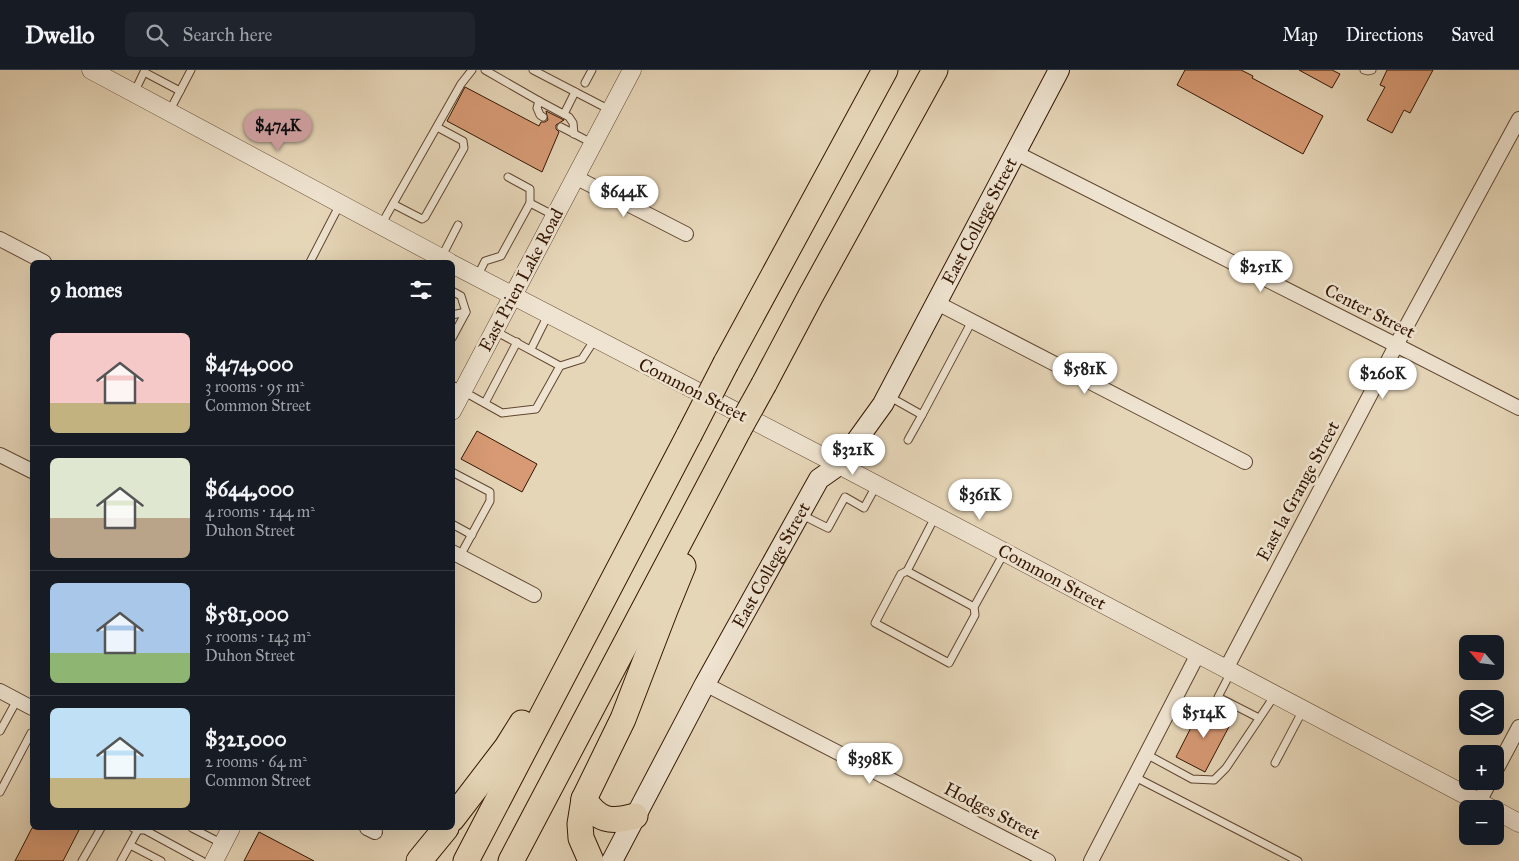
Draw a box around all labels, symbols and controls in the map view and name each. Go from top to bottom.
search box [125,12,475,57]
text: Dwello [25,20,95,50]
icon: search [143,21,171,49]
text: Search here [183,23,273,46]
text: Map [1282,24,1318,46]
text: Directions [1346,24,1423,46]
text: Saved [1451,24,1494,46]
pin: $474K [243,109,313,152]
text: $474K [255,116,301,135]
street label: East College Street [937,153,1022,288]
pin: $644K [589,176,659,218]
text: $644K [601,182,647,201]
street label: East Prien Lake Road [474,205,568,355]
pin: $251K [1226,250,1296,293]
text: $251K [1240,257,1282,276]
icon: filters [407,276,435,304]
text: 9 homes [50,277,122,303]
street label: Center Street [1321,279,1419,343]
text: $474,000 [205,351,293,377]
pin: $581K [1050,352,1120,395]
icon: home [90,353,150,413]
street label: Common Street [635,353,752,427]
pin: $260K [1348,358,1418,400]
text: $581K [1063,359,1107,378]
text: $260K [1360,364,1406,383]
text: 3 rooms · 95 m² [205,377,304,396]
text: Common Street [205,396,311,415]
street label: East la Grange Street [1252,417,1345,565]
pin: $321K [818,434,888,476]
text: $321K [832,440,874,459]
text: $644,000 [205,476,294,502]
icon: home [90,478,150,538]
pin: $361K [945,478,1015,521]
text: $361K [959,485,1001,504]
street label: East College Street [727,498,815,632]
text: 4 rooms · 144 m² [205,502,315,521]
text: Duhon Street [205,521,295,540]
street label: Common Street [994,539,1110,615]
text: $581,000 [205,601,289,627]
icon: home [90,603,150,663]
text: 5 rooms · 143 m² [205,627,311,646]
north arrow [1459,635,1504,680]
map controls [1459,635,1504,845]
text: Duhon Street [205,646,295,665]
button: layers [1459,690,1504,735]
pin: $514K [1169,696,1239,739]
text: $514K [1182,703,1226,722]
text: $321,000 [205,726,287,752]
icon: home [90,728,150,788]
pin: $398K [835,742,905,785]
button: + [1459,745,1504,790]
text: $398K [848,749,892,768]
text: 2 rooms · 64 m² [205,752,307,771]
text: Common Street [205,771,311,790]
street label: Hodges Street [940,777,1044,846]
button: − [1459,800,1504,845]

